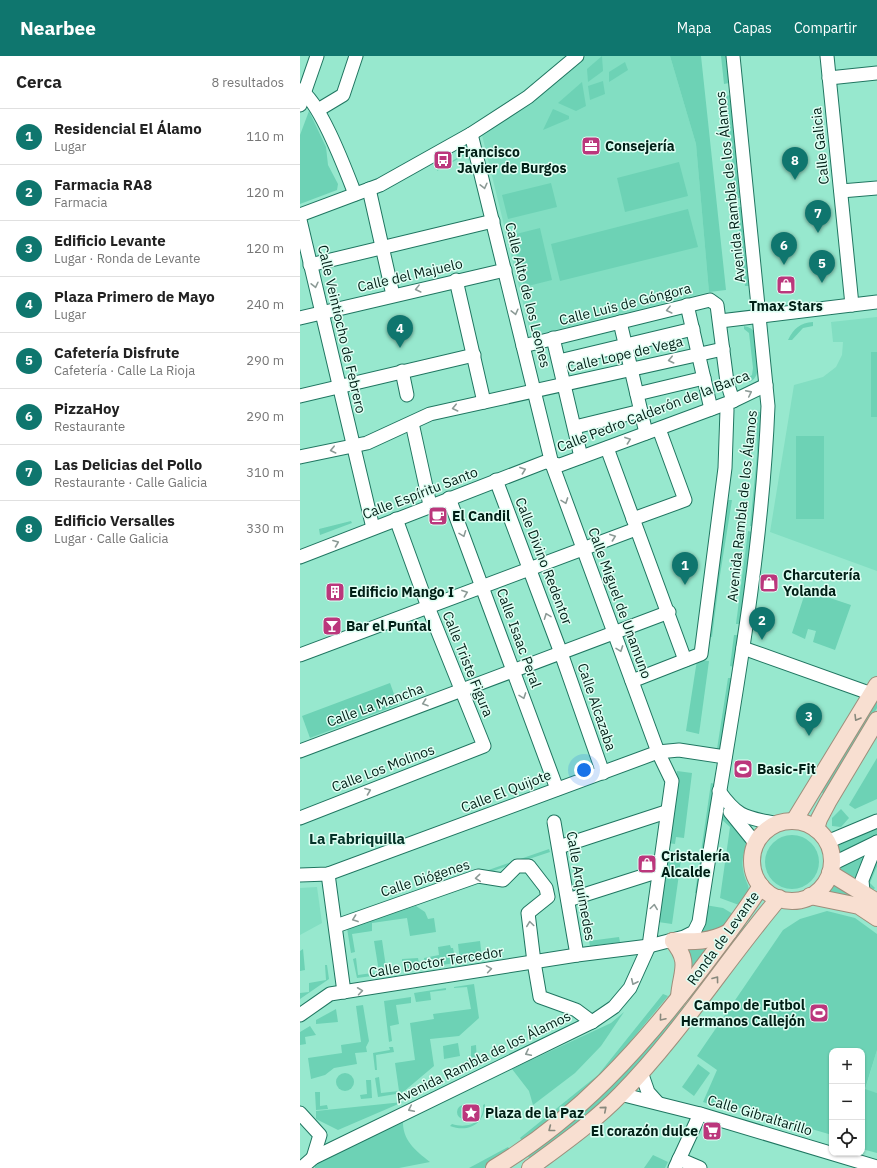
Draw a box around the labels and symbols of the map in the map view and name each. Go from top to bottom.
street label: Avenida Rambla de los Álamos [710,90,749,284]
street label: Calle Galicia [807,106,833,185]
office icon: Consejería [580,135,602,157]
place label: Consejería [605,137,675,155]
place label: Francisco Javier de Burgos [457,143,566,177]
pin: 8 [782,147,808,180]
bus stop icon: Francisco Javier de Burgos [432,149,454,171]
one-way arrow [480,183,488,189]
pin: 7 [805,200,831,233]
street label: Calle Alto de los Leones [501,220,555,370]
pin: 6 [771,232,797,265]
street label: Calle Veintiocho de Febrero [314,243,370,415]
pin: 5 [809,250,835,283]
street label: Calle del Majuelo [356,254,464,296]
shop icon: Tmax Stars [775,274,797,296]
street label: Calle Luis de Góngora [557,279,693,329]
one-way arrow [310,281,319,288]
one-way arrow [415,285,422,293]
place label: Tmax Stars [749,297,823,315]
one-way arrow [666,305,673,314]
one-way arrow [511,309,519,315]
pin: 4 [387,315,413,348]
street label: Calle Lope de Vega [565,332,685,376]
one-way arrow [668,356,674,364]
street label: Calle Pedro Calderón de la Barca [554,366,752,456]
one-way arrow [745,390,752,398]
one-way arrow [452,404,458,412]
street label: Avenida Rambla de los Álamos [722,409,761,603]
one-way arrow [625,437,632,445]
one-way arrow [330,446,336,454]
street label: Calle Espíritu Santo [360,463,480,523]
one-way arrow [519,467,526,475]
street label: Calle Divino Redentor [511,495,577,627]
one-way arrow [561,497,569,504]
cafe icon: El Candil [427,505,449,527]
place label: El Candil [452,507,510,525]
street label: Calle Miguel de Unamuno [584,525,656,681]
one-way arrow [459,531,467,538]
one-way arrow [609,534,616,542]
one-way arrow [333,539,340,547]
pin: 1 [672,552,698,585]
place label: Charcutería Yolanda [783,566,860,600]
shop icon: Charcutería Yolanda [758,572,780,594]
building icon: Edificio Mango I [324,581,346,603]
place label: Edificio Mango I [349,583,454,601]
street label: Calle Isaac Peral [493,586,545,690]
one-way arrow [461,589,468,598]
pin: 2 [749,607,775,640]
street label: Calle Triste Figura [439,608,498,720]
one-way arrow [544,613,552,620]
bar icon: Bar el Puntal [321,615,343,637]
place label: Bar el Puntal [346,617,431,635]
one-way arrow [616,645,624,652]
street label: Calle Alcazaba [574,661,621,754]
street label: Calle La Mancha [324,679,426,731]
one-way arrow [518,692,526,699]
one-way arrow [422,699,429,707]
pin: 3 [796,703,822,736]
one-way arrow [854,714,862,721]
street label: Calle Los Molinos [329,740,437,796]
sports icon: Basic-Fit [732,758,754,780]
your location [574,760,594,780]
place label: Basic-Fit [757,760,816,778]
street label: Calle El Quijote [458,765,554,816]
one-way arrow [364,788,371,796]
district label: La Fabriquilla [309,829,406,848]
street label: Calle Arquímedes [563,830,600,942]
place label: Cristalería Alcalde [661,847,730,881]
shop icon: Cristalería Alcalde [636,853,658,875]
street label: Calle Diógenes [378,855,472,901]
one-way arrow [475,873,481,882]
street label: Ronda de Levante [683,887,763,988]
one-way arrow [649,904,658,910]
one-way arrow [351,914,358,922]
one-way arrow [526,921,535,927]
street label: Calle Doctor Tercedor [368,942,504,982]
one-way arrow [485,966,492,974]
one-way arrow [711,976,718,983]
one-way arrow [631,977,639,985]
one-way arrow [357,986,363,995]
place label: Campo de Futbol Hermanos Callejón [681,996,805,1030]
sports icon: Campo de Futbol Hermanos Callejón [808,1002,830,1024]
street label: Avenida Rambla de los Álamos [392,1006,574,1107]
one-way arrow [660,1013,667,1021]
one-way arrow [525,1048,532,1056]
street label: Calle Gibraltarillo [705,1090,815,1140]
place icon: Plaza de la Paz [460,1102,482,1124]
place label: Plaza de la Paz [485,1104,584,1122]
one-way arrow [408,1105,415,1112]
one-way arrow [599,1106,607,1113]
supermarket icon: El corazón dulce [701,1120,723,1142]
place label: El corazón dulce [591,1122,698,1140]
one-way arrow [548,1125,555,1132]

